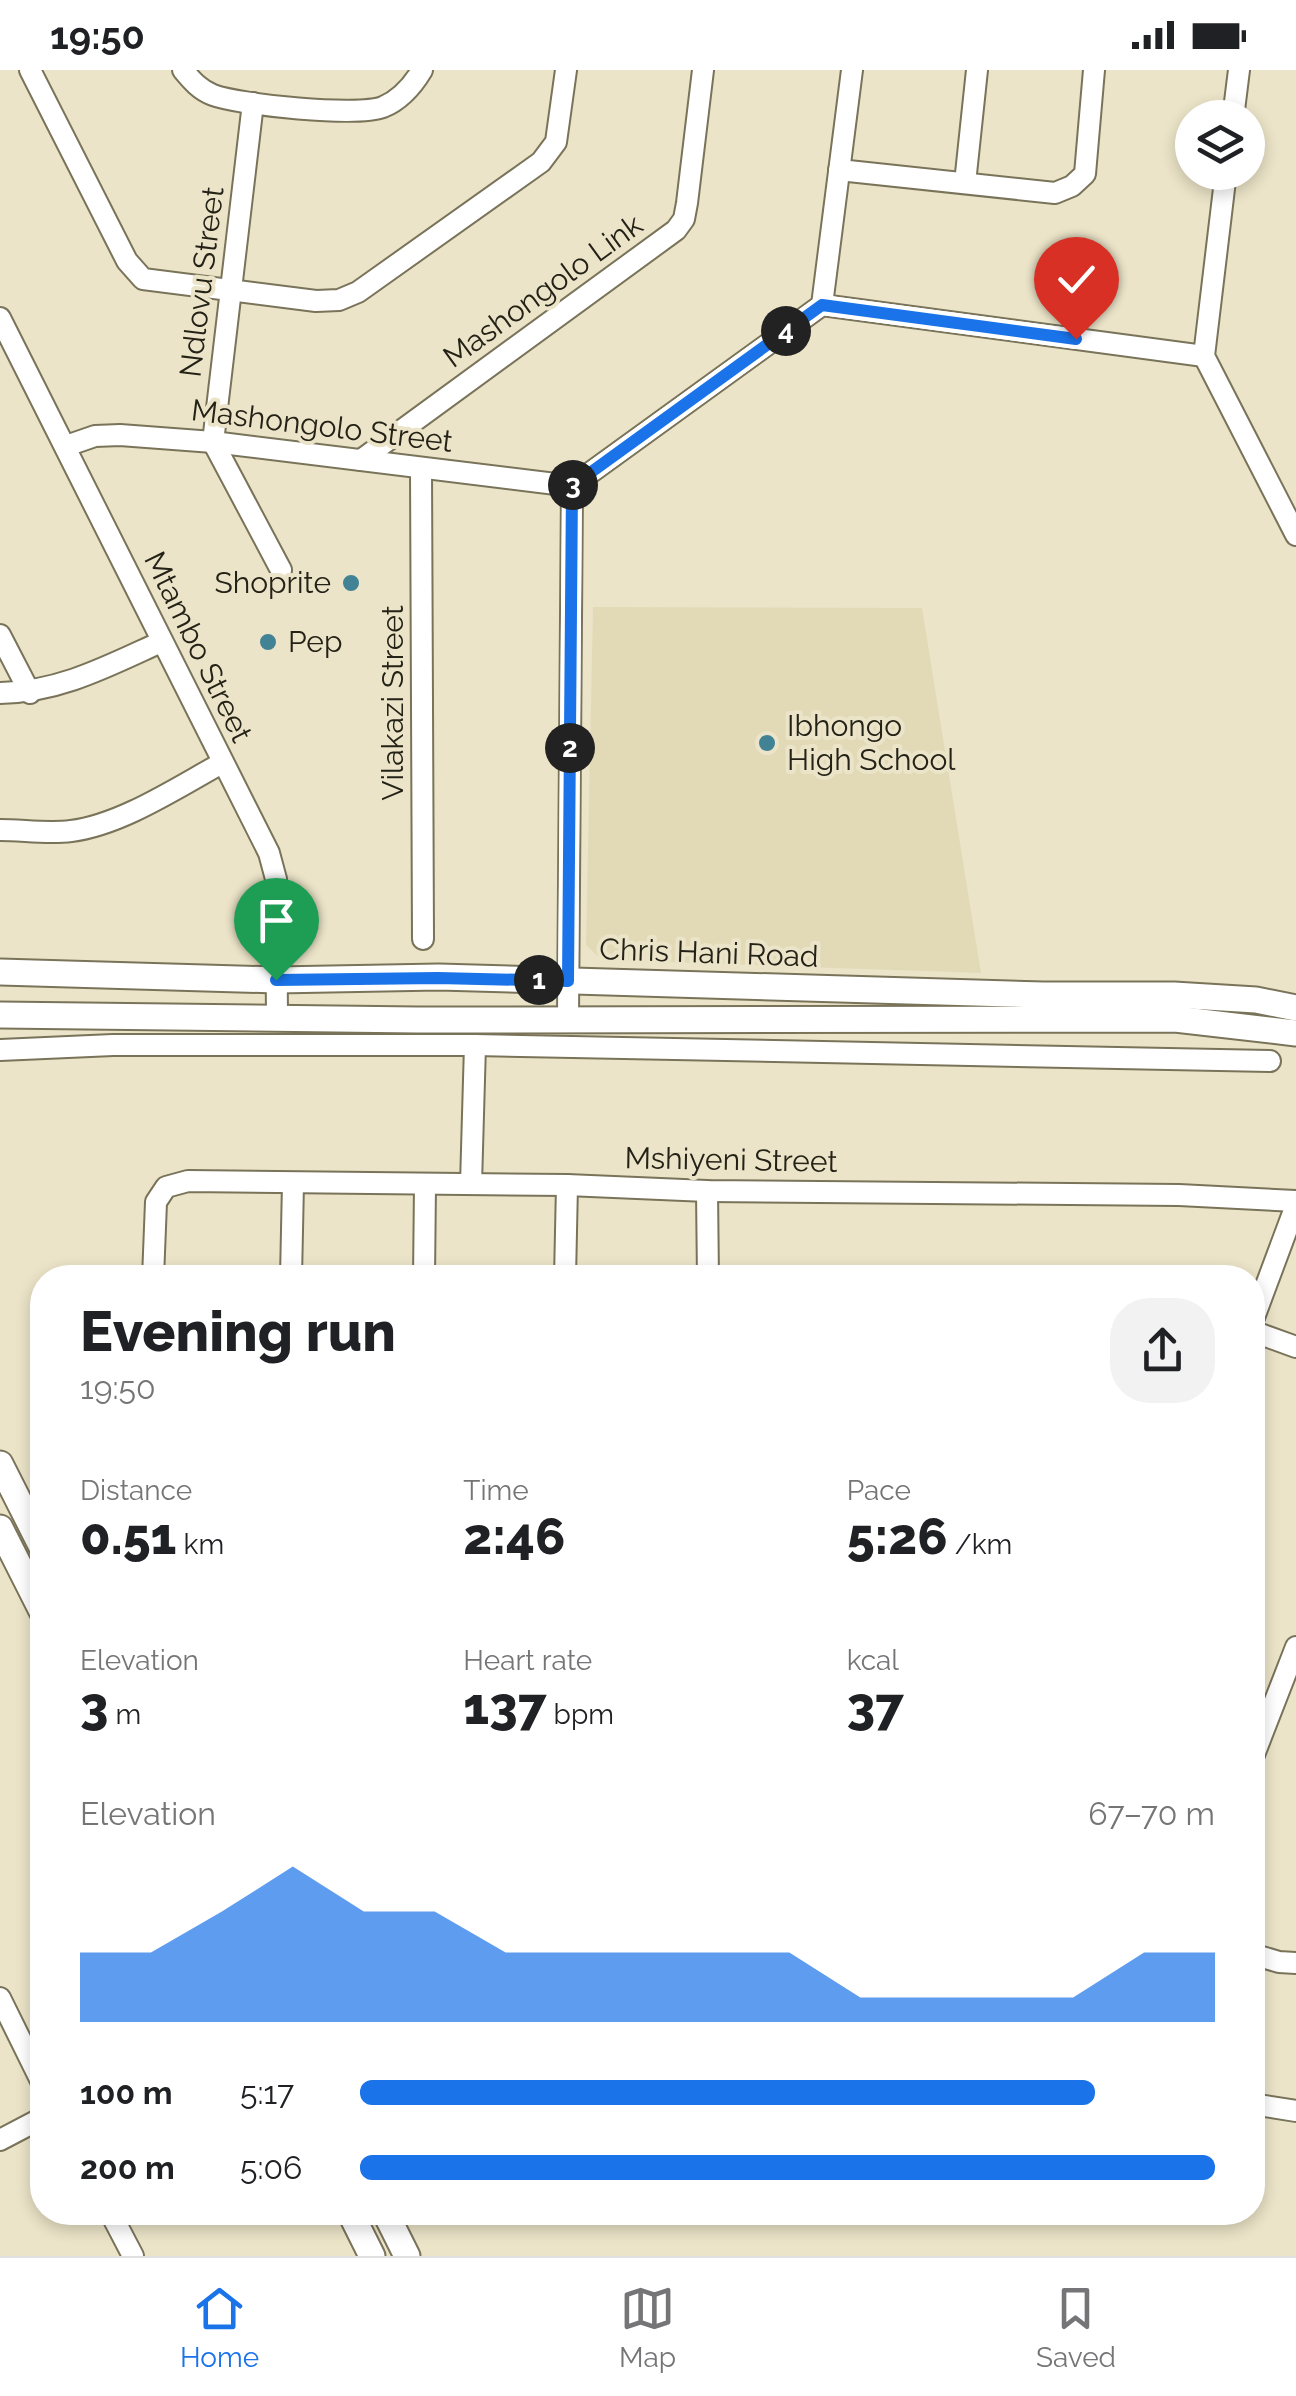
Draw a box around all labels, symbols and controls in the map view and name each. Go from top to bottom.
text: 19:50 [50,13,145,58]
map controls [1175,100,1265,190]
button: layers [1175,100,1265,190]
street label: Ndlovu Street [172,185,231,379]
street label: Mashongolo Link [436,207,649,374]
pin [1034,237,1119,340]
icon: check [1049,252,1104,307]
pin: 4 [761,306,811,356]
text: 4 [778,314,794,347]
street label: Mashongolo Street [189,392,455,459]
pin: 3 [548,460,598,510]
text: 3 [565,468,581,501]
street label: Mtambo Street [137,546,260,748]
place label: Shoprite [214,565,331,600]
marker: Shoprite [340,572,362,594]
street label: Vilakazi Street [375,605,410,801]
place label: Pep [288,624,343,659]
marker: Pep [257,631,279,653]
place label: Ibhongo High School [787,708,956,777]
pin: 2 [545,723,595,773]
text: 2 [562,731,578,764]
marker: Ibhongo High School [756,732,778,754]
pin [234,878,319,981]
icon: arrive [249,893,304,948]
street label: Chris Hani Road [599,931,819,974]
pin: 1 [514,955,564,1005]
text: 1 [532,963,546,996]
street label: Mshiyeni Street [624,1140,838,1179]
button: share [1110,1298,1215,1403]
text: Evening run [80,1299,396,1364]
text: 19:50 [80,1369,156,1406]
text: Distance [80,1474,192,1507]
text: Time [463,1474,529,1507]
text: Pace [847,1474,911,1507]
text: 0.51 [80,1507,176,1566]
text: 2:46 [463,1507,565,1566]
text: 5:26 [847,1507,948,1566]
text: km [176,1528,224,1561]
text: /km [948,1528,1012,1561]
text: Elevation [80,1644,199,1677]
text: Heart rate [463,1644,592,1677]
text: kcal [847,1644,899,1677]
text: 3 [80,1677,108,1736]
text: 137 [463,1677,546,1736]
text: 37 [847,1677,904,1736]
text: m [108,1698,141,1731]
text: bpm [546,1698,614,1731]
text: Elevation [80,1795,216,1832]
text: 67–70 m [1088,1795,1215,1832]
text: 100 m [80,2074,173,2111]
text: 5:17 [240,2074,294,2111]
text: 200 m [80,2149,175,2186]
text: 5:06 [240,2149,302,2186]
tab: Home [180,2281,259,2374]
tab: Map [619,2281,676,2374]
tab: Saved [1036,2281,1116,2374]

